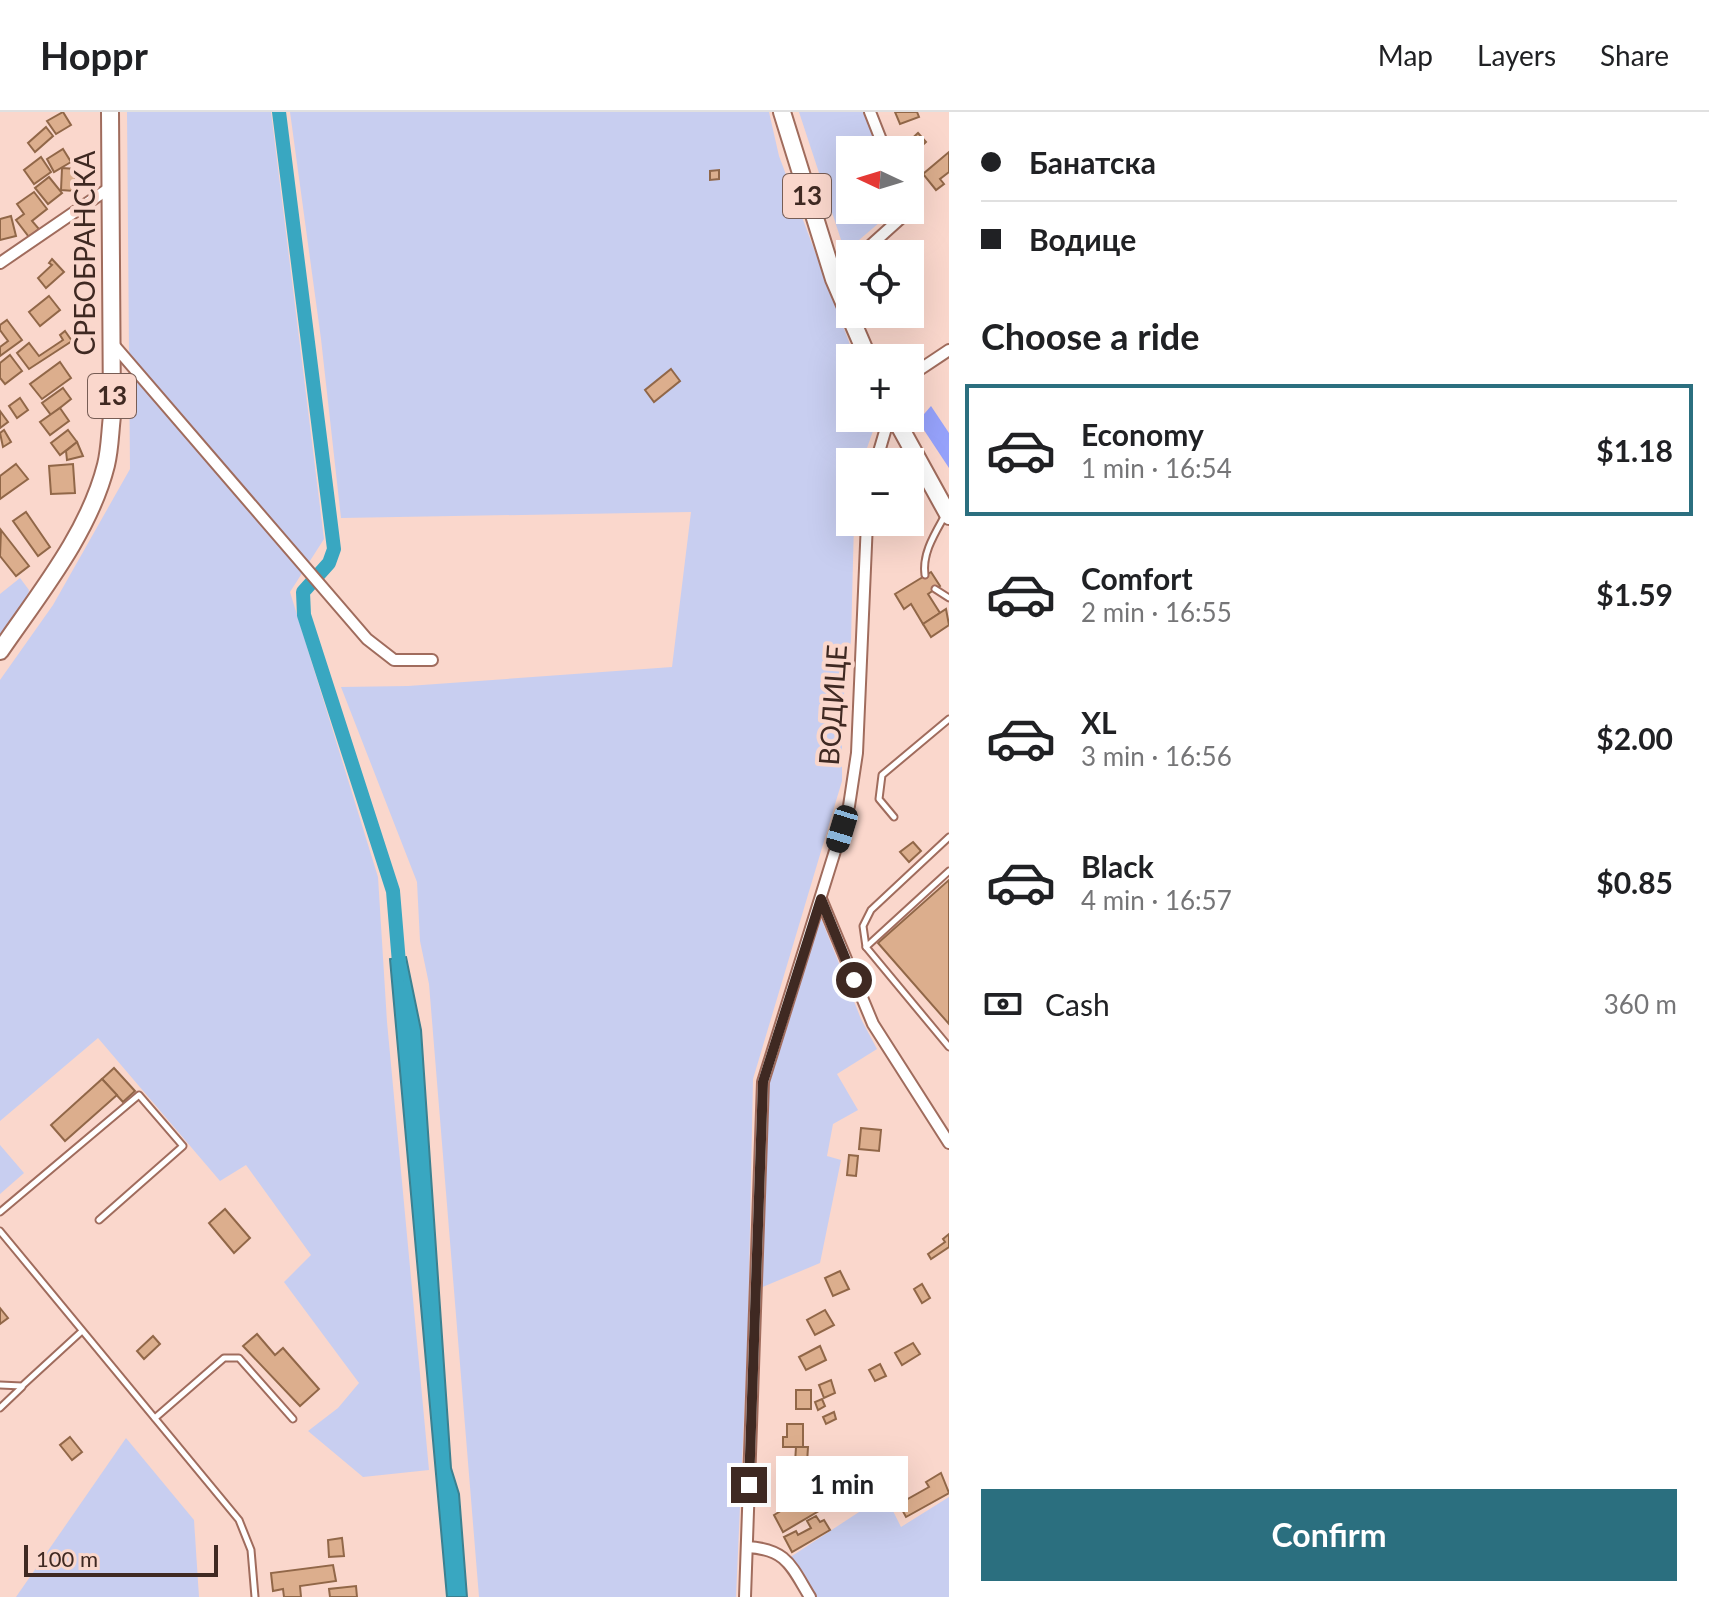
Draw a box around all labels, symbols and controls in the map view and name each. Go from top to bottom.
text: Hoppr [40,32,148,78]
text: Map [1378,38,1433,72]
text: Layers [1477,38,1556,72]
text: Share [1600,38,1669,72]
north arrow [836,136,924,224]
map controls [836,136,924,536]
text: Банатска [1029,144,1156,180]
street label: СРБОБРАНСКА [67,151,101,355]
road number: 13 [783,174,831,218]
text: Водице [1029,221,1136,257]
button: locate [836,240,924,328]
text: Choose a ride [981,314,1200,358]
button: + [836,344,924,432]
road number: 13 [88,374,136,418]
icon: car [985,414,1057,486]
text: Economy [1081,416,1204,452]
text: $1.18 [1596,432,1673,468]
button: − [836,448,924,536]
text: 1 min · 16:54 [1081,452,1232,484]
icon: car [985,558,1057,630]
text: Comfort [1081,560,1193,596]
text: $1.59 [1596,576,1673,612]
text: 2 min · 16:55 [1081,596,1232,628]
street label: ВОДИЦЕ [811,643,853,767]
icon: car [985,702,1057,774]
text: XL [1081,704,1117,740]
text: $2.00 [1596,720,1673,756]
text: 3 min · 16:56 [1081,740,1232,772]
car [824,803,860,855]
icon: car [985,846,1057,918]
text: Black [1081,848,1154,884]
text: $0.85 [1596,864,1673,900]
text: 4 min · 16:57 [1081,884,1232,916]
route start [836,962,872,998]
icon: cash [981,982,1025,1026]
text: Cash [1045,986,1110,1022]
text: 360 m [1604,988,1677,1020]
callout: 1 min [777,1457,909,1513]
route end [731,1467,767,1503]
text: 1 min [810,1468,874,1500]
button: Confirm [981,1489,1677,1581]
scale bar [24,1541,218,1577]
text: 100 m [36,1545,98,1572]

